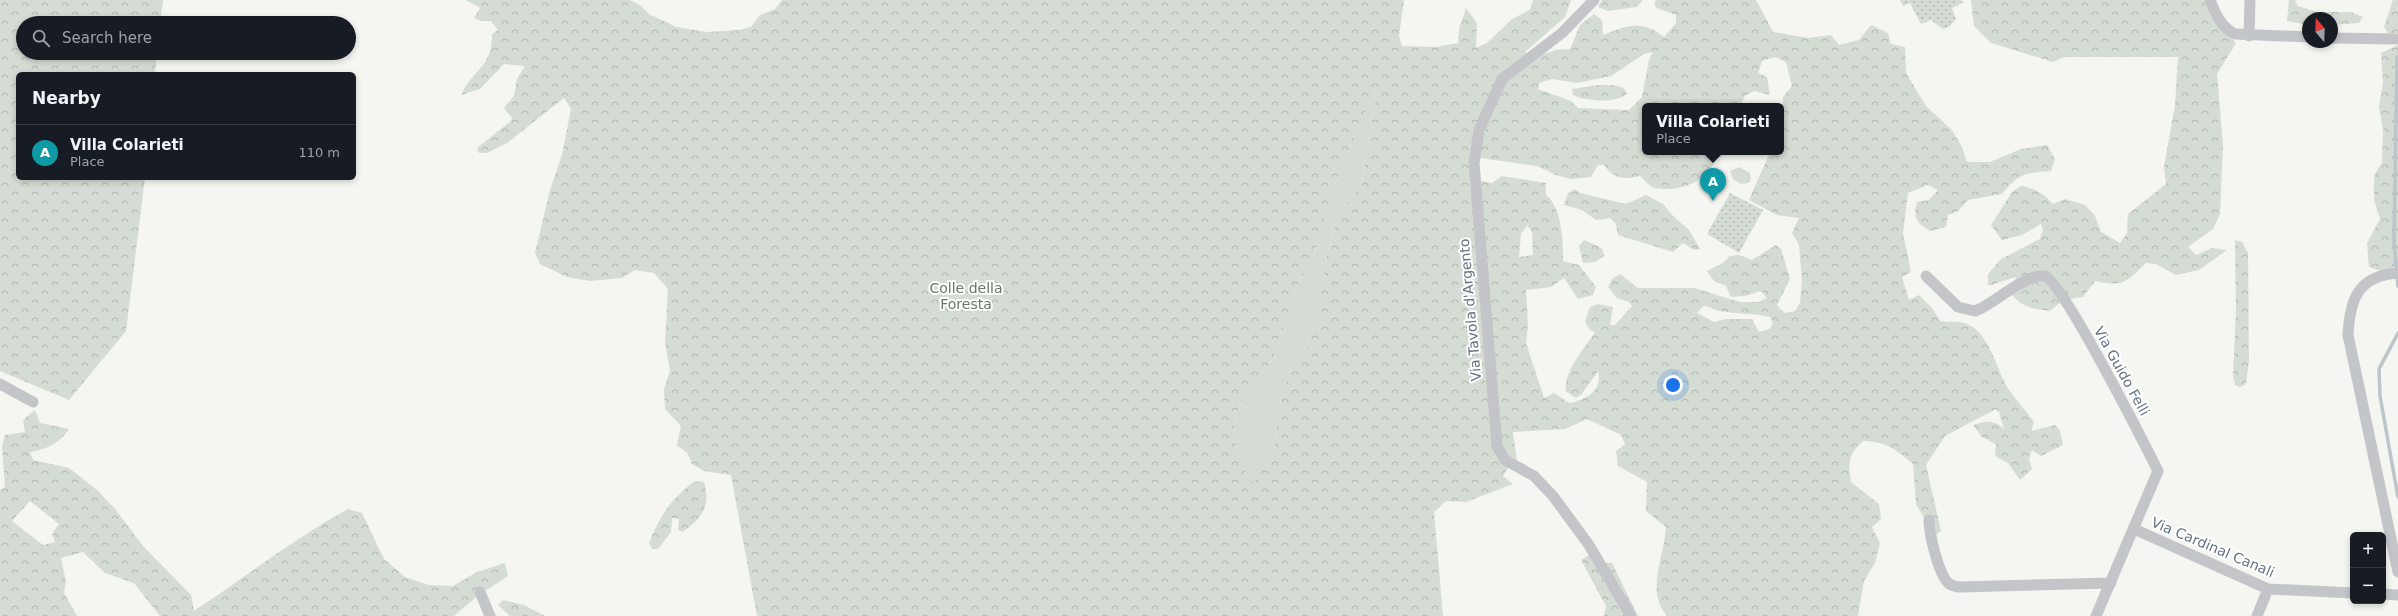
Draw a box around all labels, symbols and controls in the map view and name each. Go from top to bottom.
north arrow [2302,12,2338,48]
search box [16,16,356,60]
icon: search [30,27,52,49]
text: Search here [62,29,152,47]
text: Nearby [32,88,101,108]
popup [1642,103,1784,155]
text: Villa Colarieti [1656,113,1770,131]
text: Place [1656,131,1691,146]
text: Villa Colarieti [70,136,184,154]
text: A [40,145,50,160]
text: 110 m [298,145,340,160]
text: Place [70,154,105,169]
pin: A [1700,168,1726,201]
street label: Via Tavola d'Argento [1456,238,1484,382]
park label: Colle della Foresta [929,280,1003,312]
street label: Via Guido Felli [2091,324,2153,418]
your location [1663,375,1683,395]
street label: Via Cardinal Canali [2149,514,2277,580]
map controls [2350,532,2386,604]
button: + [2350,532,2386,568]
button: − [2350,568,2386,604]

